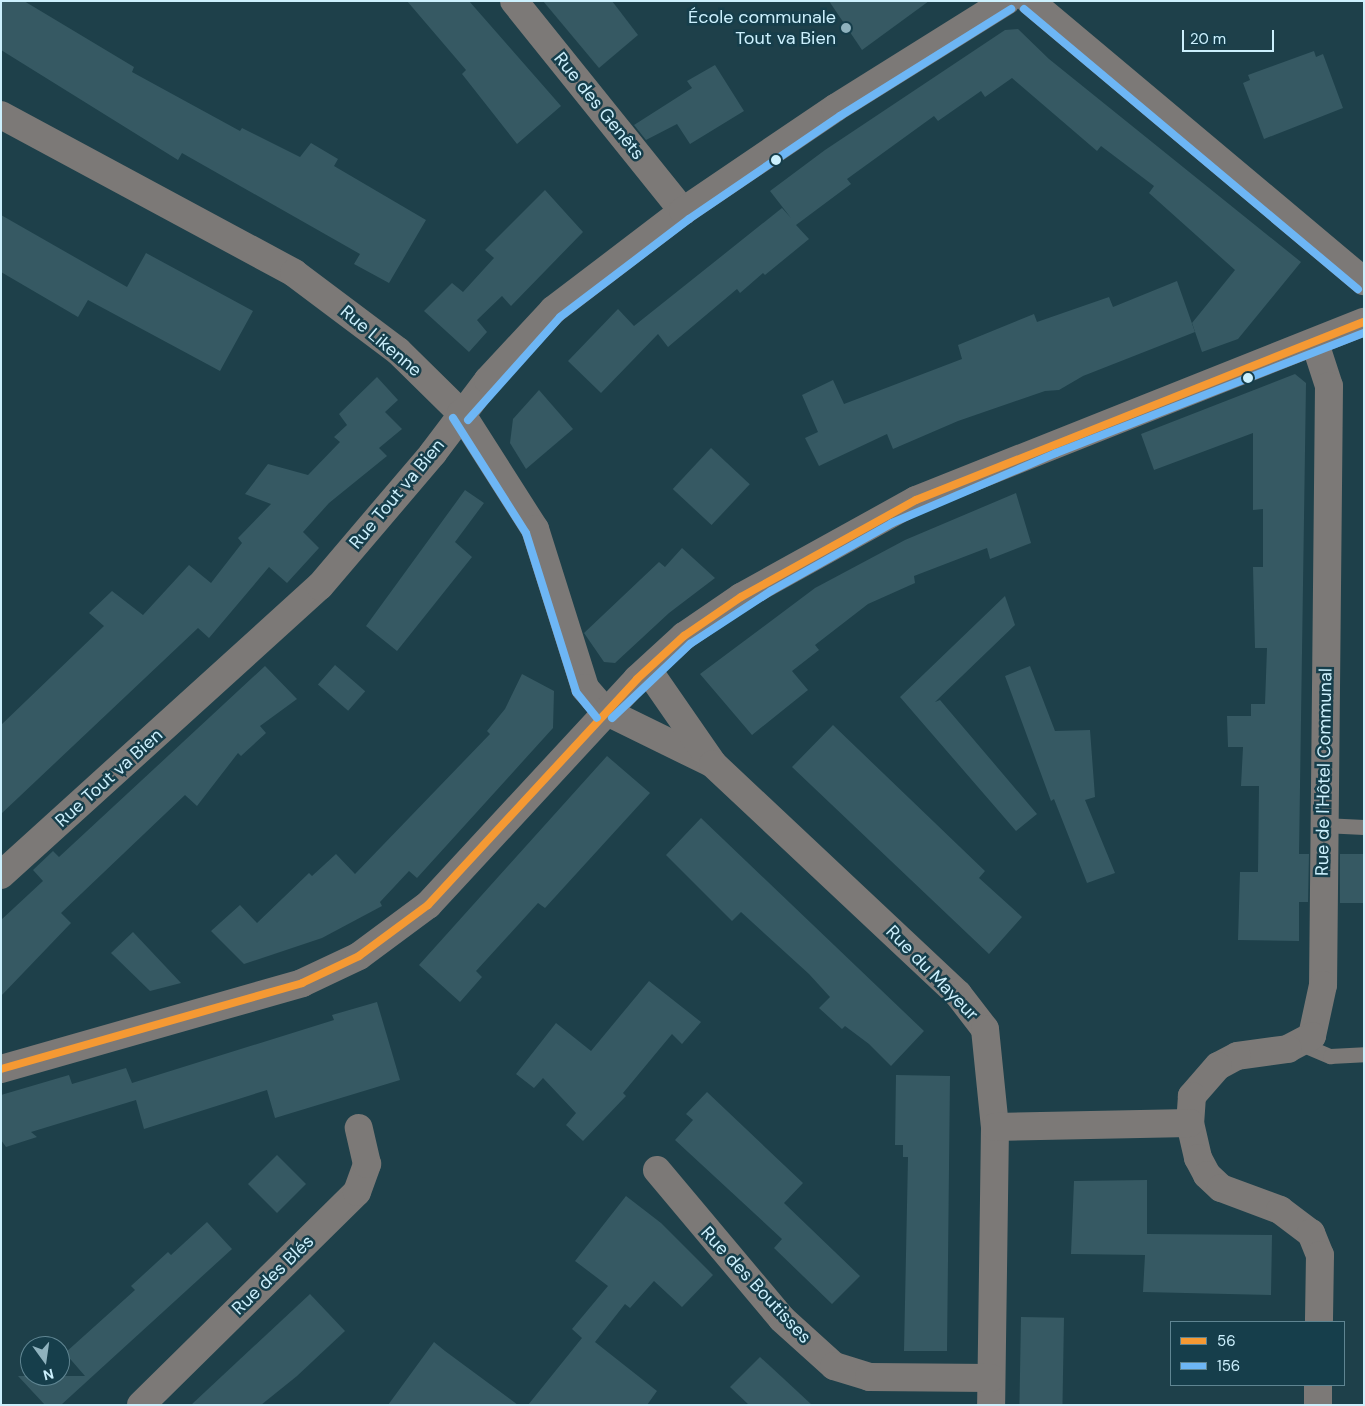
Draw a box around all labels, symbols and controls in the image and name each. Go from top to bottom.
place label: École communale Tout va Bien [688,7,836,50]
scale bar [1185,20,1278,52]
marker: École communale Tout va Bien [840,22,852,34]
text: 20 m [1190,29,1226,49]
street label: Rue des Genêts [549,48,649,164]
unlabelled marker [771,155,781,165]
street label: Rue Likenne [336,301,426,381]
unlabelled marker [1243,373,1253,383]
street label: Rue Tout va Bien [345,435,449,553]
street label: Rue de l'Hôtel Communal [1311,668,1337,876]
street label: Rue Tout va Bien [51,724,167,832]
street label: Rue du Mayeur [881,921,983,1025]
street label: Rue des Boutisses [696,1222,816,1348]
street label: Rue des Blés [228,1231,318,1319]
legend [1170,1321,1345,1386]
text: 56 [1217,1331,1236,1351]
north arrow [20,1336,70,1386]
text: 156 [1217,1356,1240,1376]
text: N [41,1365,56,1385]

